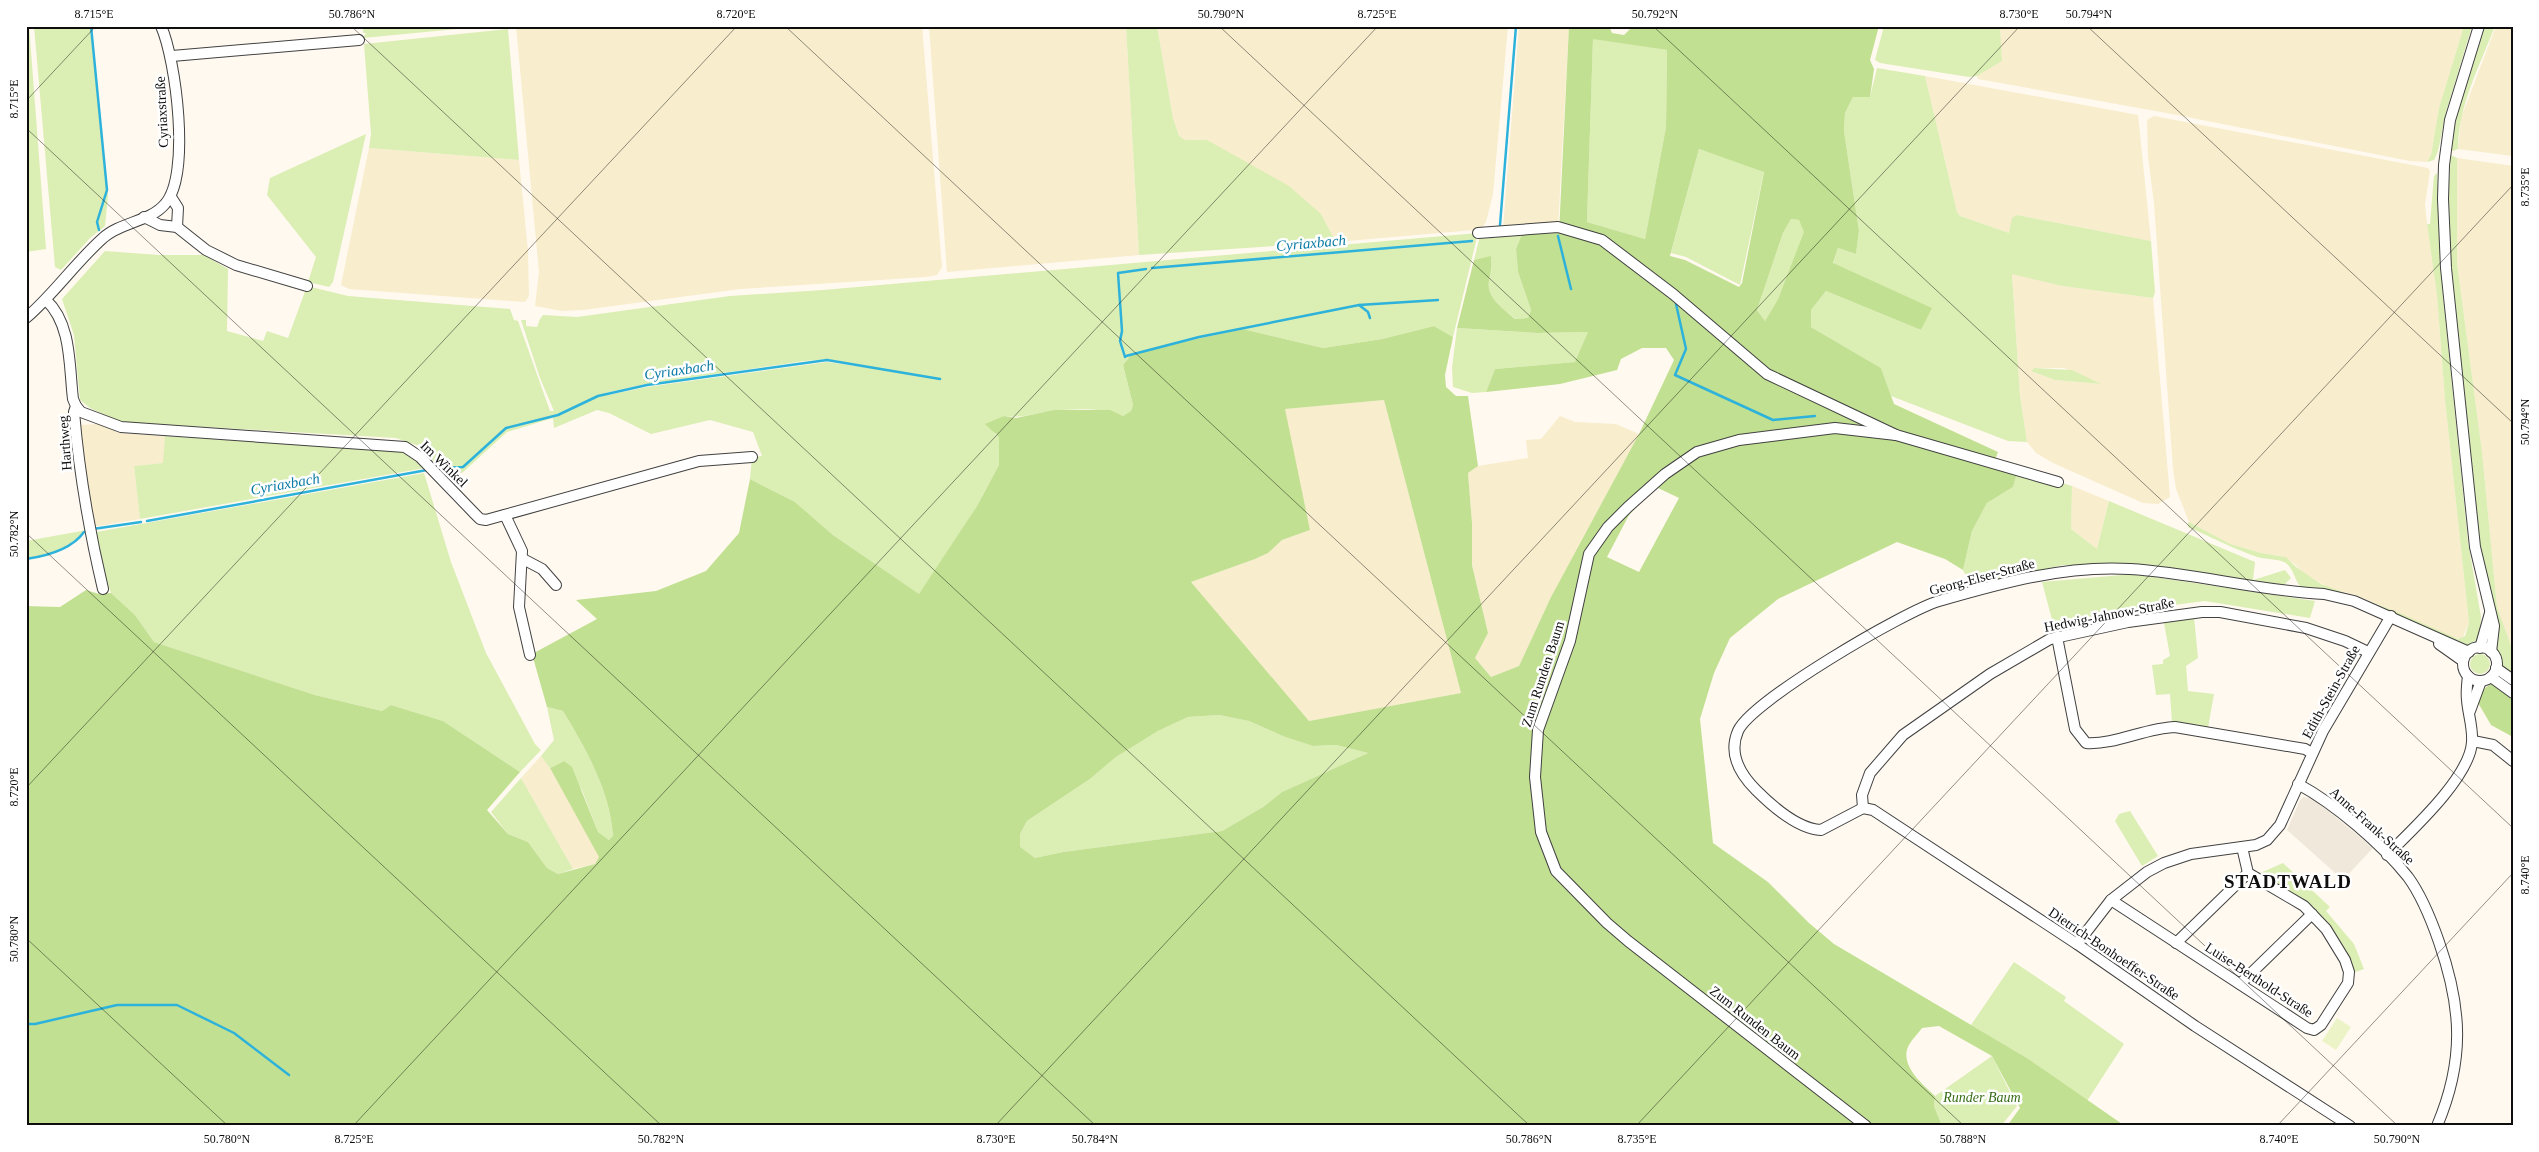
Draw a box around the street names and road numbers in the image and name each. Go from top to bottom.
street label: Cyriaxstraße [153,76,171,148]
street label: Harthweg [56,415,74,471]
street label: Im Winkel [417,438,471,490]
street label: Georg-Elser-Straße [1928,556,2036,598]
street label: Hedwig-Jahnow-Straße [2043,595,2175,635]
street label: Zum Runden Baum [1519,619,1567,729]
street label: Edith-Stein-Straße [2299,643,2363,741]
street label: Anne-Frank-Straße [2327,784,2417,868]
street label: Dietrich-Bonhoeffer-Straße [2046,905,2182,1003]
street label: Luise-Berthold-Straße [2202,940,2316,1020]
street label: Zum Runden Baum [1707,983,1803,1063]

